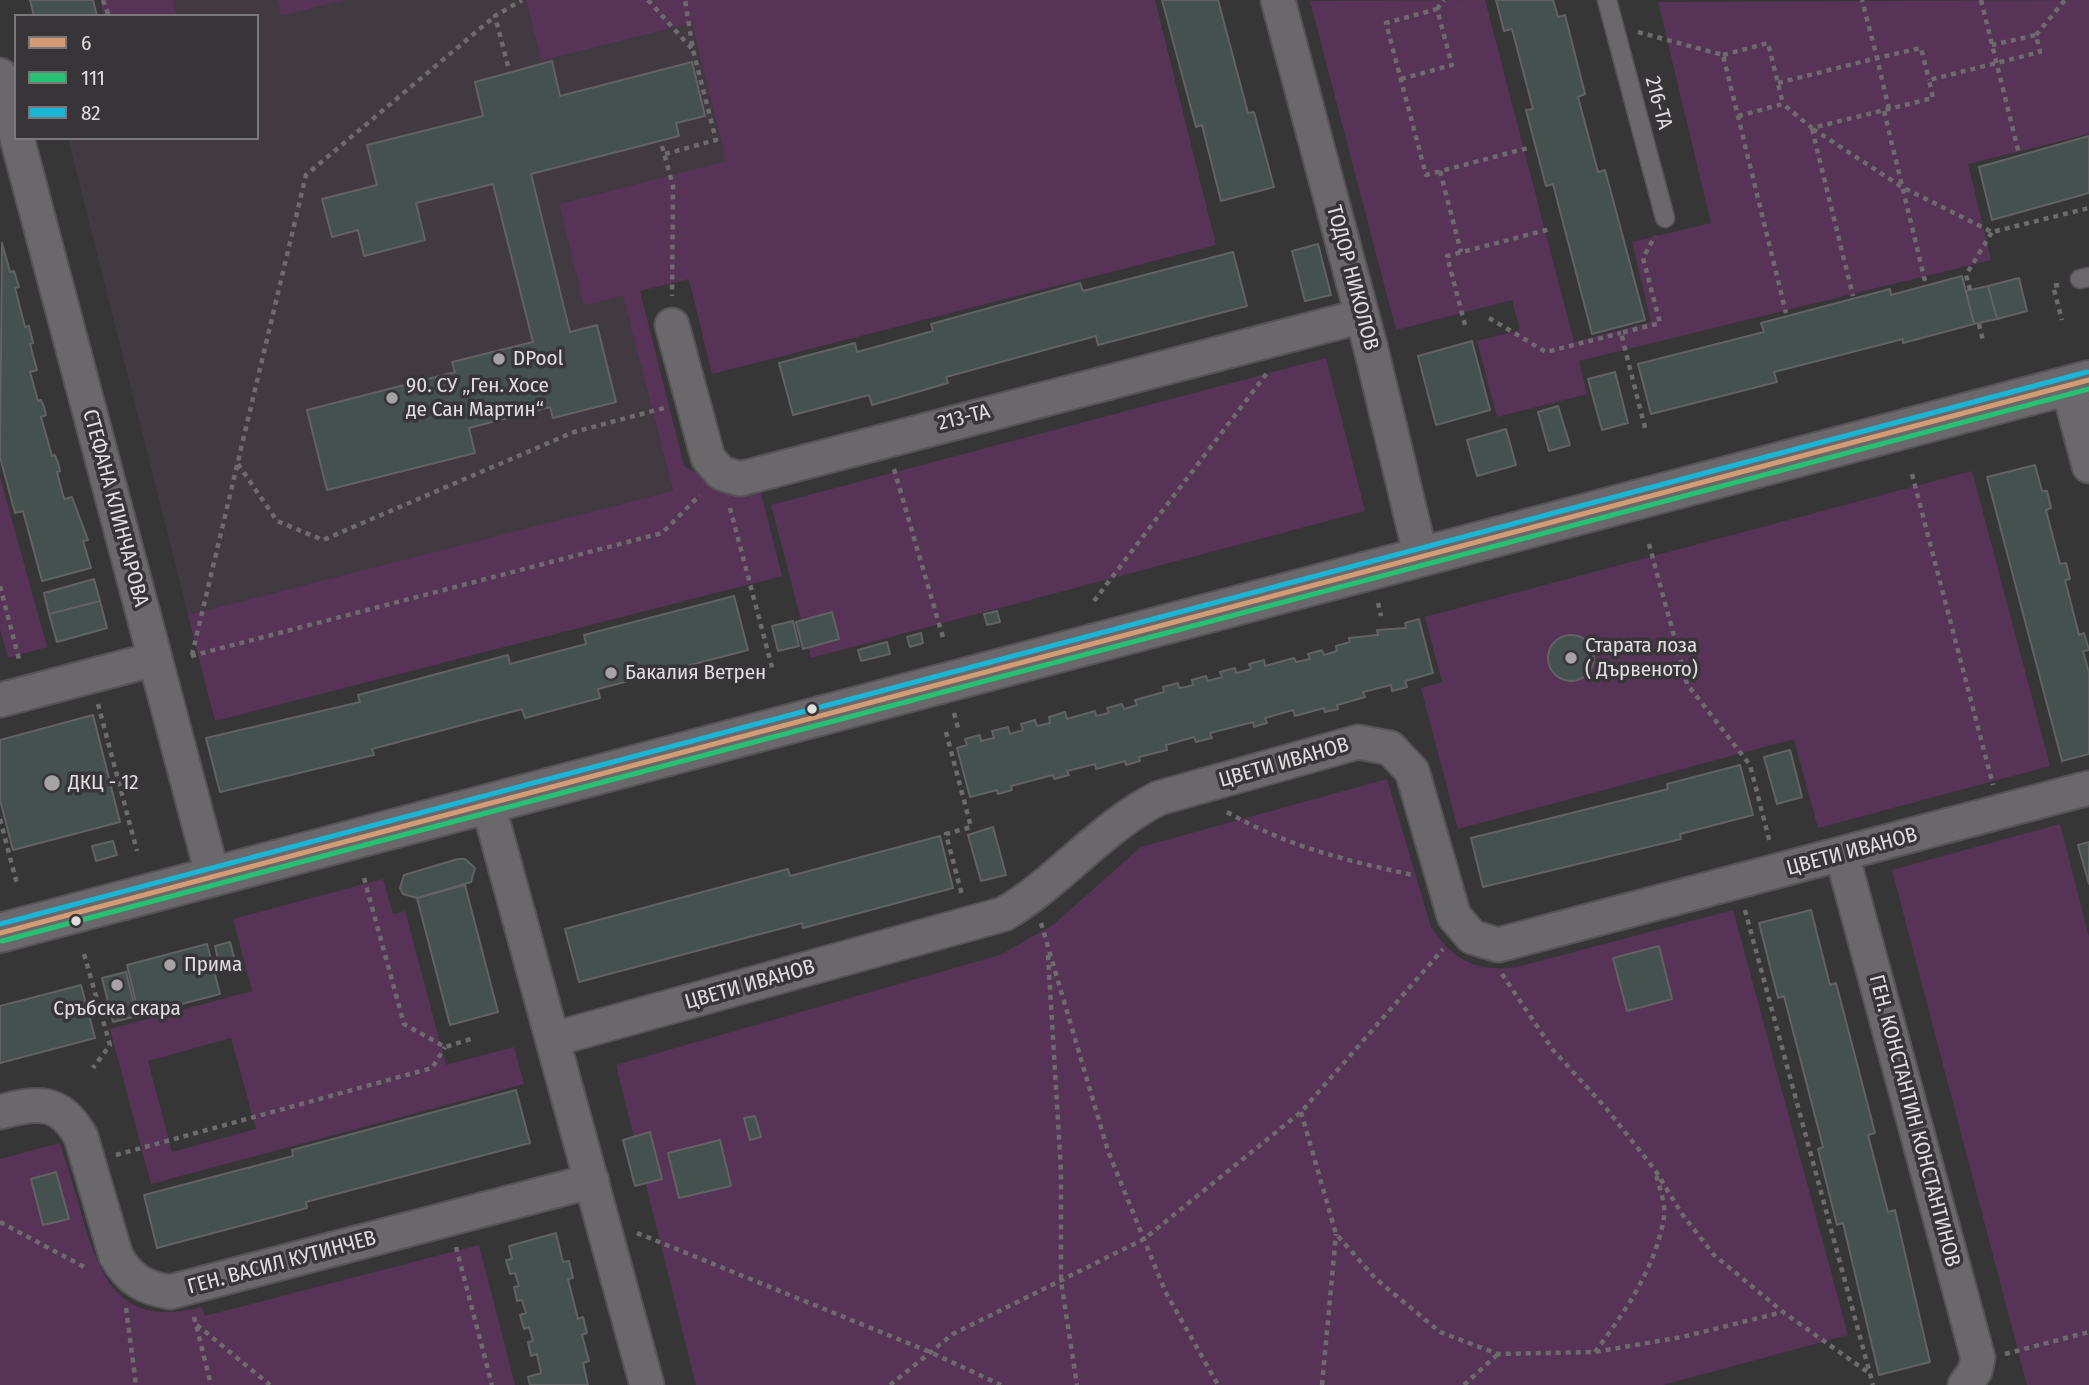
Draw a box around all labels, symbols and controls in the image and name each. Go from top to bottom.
legend [14,14,259,140]
text: 6 [81,30,91,56]
text: 111 [81,65,105,91]
street label: 216-ТА [1639,74,1677,132]
text: 82 [81,100,101,126]
street label: ТОДОР НИКОЛОВ [1321,203,1383,353]
place label: DPool [513,346,563,372]
marker: DPool [491,351,507,367]
place label: 90. СУ „Ген. Хосе де Сан Мартин“ [406,373,549,423]
marker: 90. СУ „Ген. Хосе де Сан Мартин“ [384,390,400,406]
street label: 213-ТА [935,399,993,437]
street label: СТЕФАНА КЛИНЧАРОВА [77,407,153,609]
place label: Старата лоза ( Дървеното) [1585,633,1698,683]
marker: Старата лоза ( Дървеното) [1563,650,1579,666]
place label: Бакалия Ветрен [625,660,766,686]
marker: Бакалия Ветрен [603,665,619,681]
unlabelled marker [805,702,819,716]
street label: ЦВЕТИ ИВАНОВ [1216,732,1352,794]
place label: ДКЦ - 12 [68,770,139,796]
marker: ДКЦ - 12 [42,773,62,793]
street label: ЦВЕТИ ИВАНОВ [1784,822,1920,882]
unlabelled marker [69,914,83,928]
place label: Прима [184,952,242,978]
street label: ЦВЕТИ ИВАНОВ [682,954,818,1016]
marker: Прима [162,957,178,973]
street label: ГЕН. КОНСТАНТИН КОНСТАНТИНОВ [1863,972,1965,1270]
marker: Сръбска скара [109,977,125,993]
place label: Сръбска скара [53,996,181,1022]
street label: ГЕН. ВАСИЛ КУТИНЧЕВ [185,1226,379,1300]

